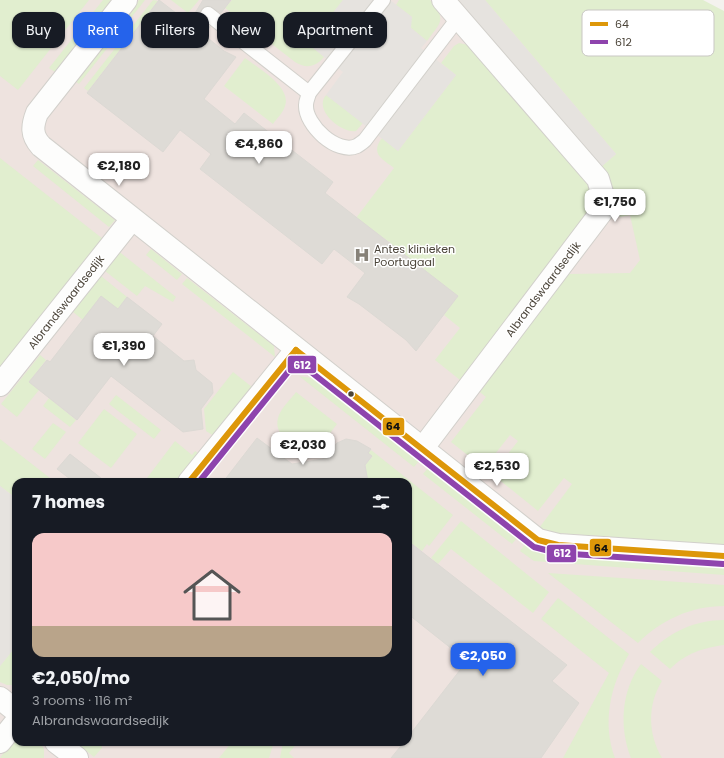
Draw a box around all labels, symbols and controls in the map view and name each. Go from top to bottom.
legend [582,10,714,56]
chip: Buy [12,12,65,48]
chip: Rent [73,12,133,48]
chip: Filters [141,12,209,48]
chip: New [217,12,275,48]
chip: Apartment [283,12,387,48]
text: 64 [615,16,629,32]
text: 612 [615,34,632,50]
pin: €4,860 [226,131,292,165]
text: €4,860 [235,134,283,153]
pin: €2,180 [86,153,152,187]
text: €2,180 [97,156,141,175]
pin: €1,750 [582,189,648,223]
text: €1,750 [594,192,636,211]
street label: Albrandswaardsedijk [502,238,584,340]
place label: Antes klinieken Poortugaal [374,241,455,270]
hospital icon: Antes klinieken Poortugaal [353,246,371,264]
street label: Albrandswaardsedijk [24,251,108,353]
pin: €1,390 [91,333,157,367]
text: €1,390 [102,336,146,355]
line badge: 612 [287,355,317,374]
text: 612 [293,357,311,373]
unlabelled marker [346,389,356,399]
line badge: 64 [382,417,405,436]
text: 64 [386,418,401,434]
pin: €2,030 [270,432,336,466]
text: €2,030 [280,435,326,454]
pin: €2,530 [464,453,530,487]
text: €2,530 [474,456,520,475]
text: 7 homes [32,490,105,514]
icon: filters [370,491,392,513]
line badge: 64 [589,538,612,557]
text: 64 [594,540,609,556]
line badge: 612 [546,544,577,563]
text: 612 [553,545,571,561]
icon: home [176,559,248,631]
pin: €2,050 [450,643,516,677]
text: €2,050 [460,646,506,665]
text: €2,050/mo [32,666,130,690]
text: 3 rooms · 116 m² [32,691,132,710]
text: Albrandswaardsedijk [32,711,169,730]

